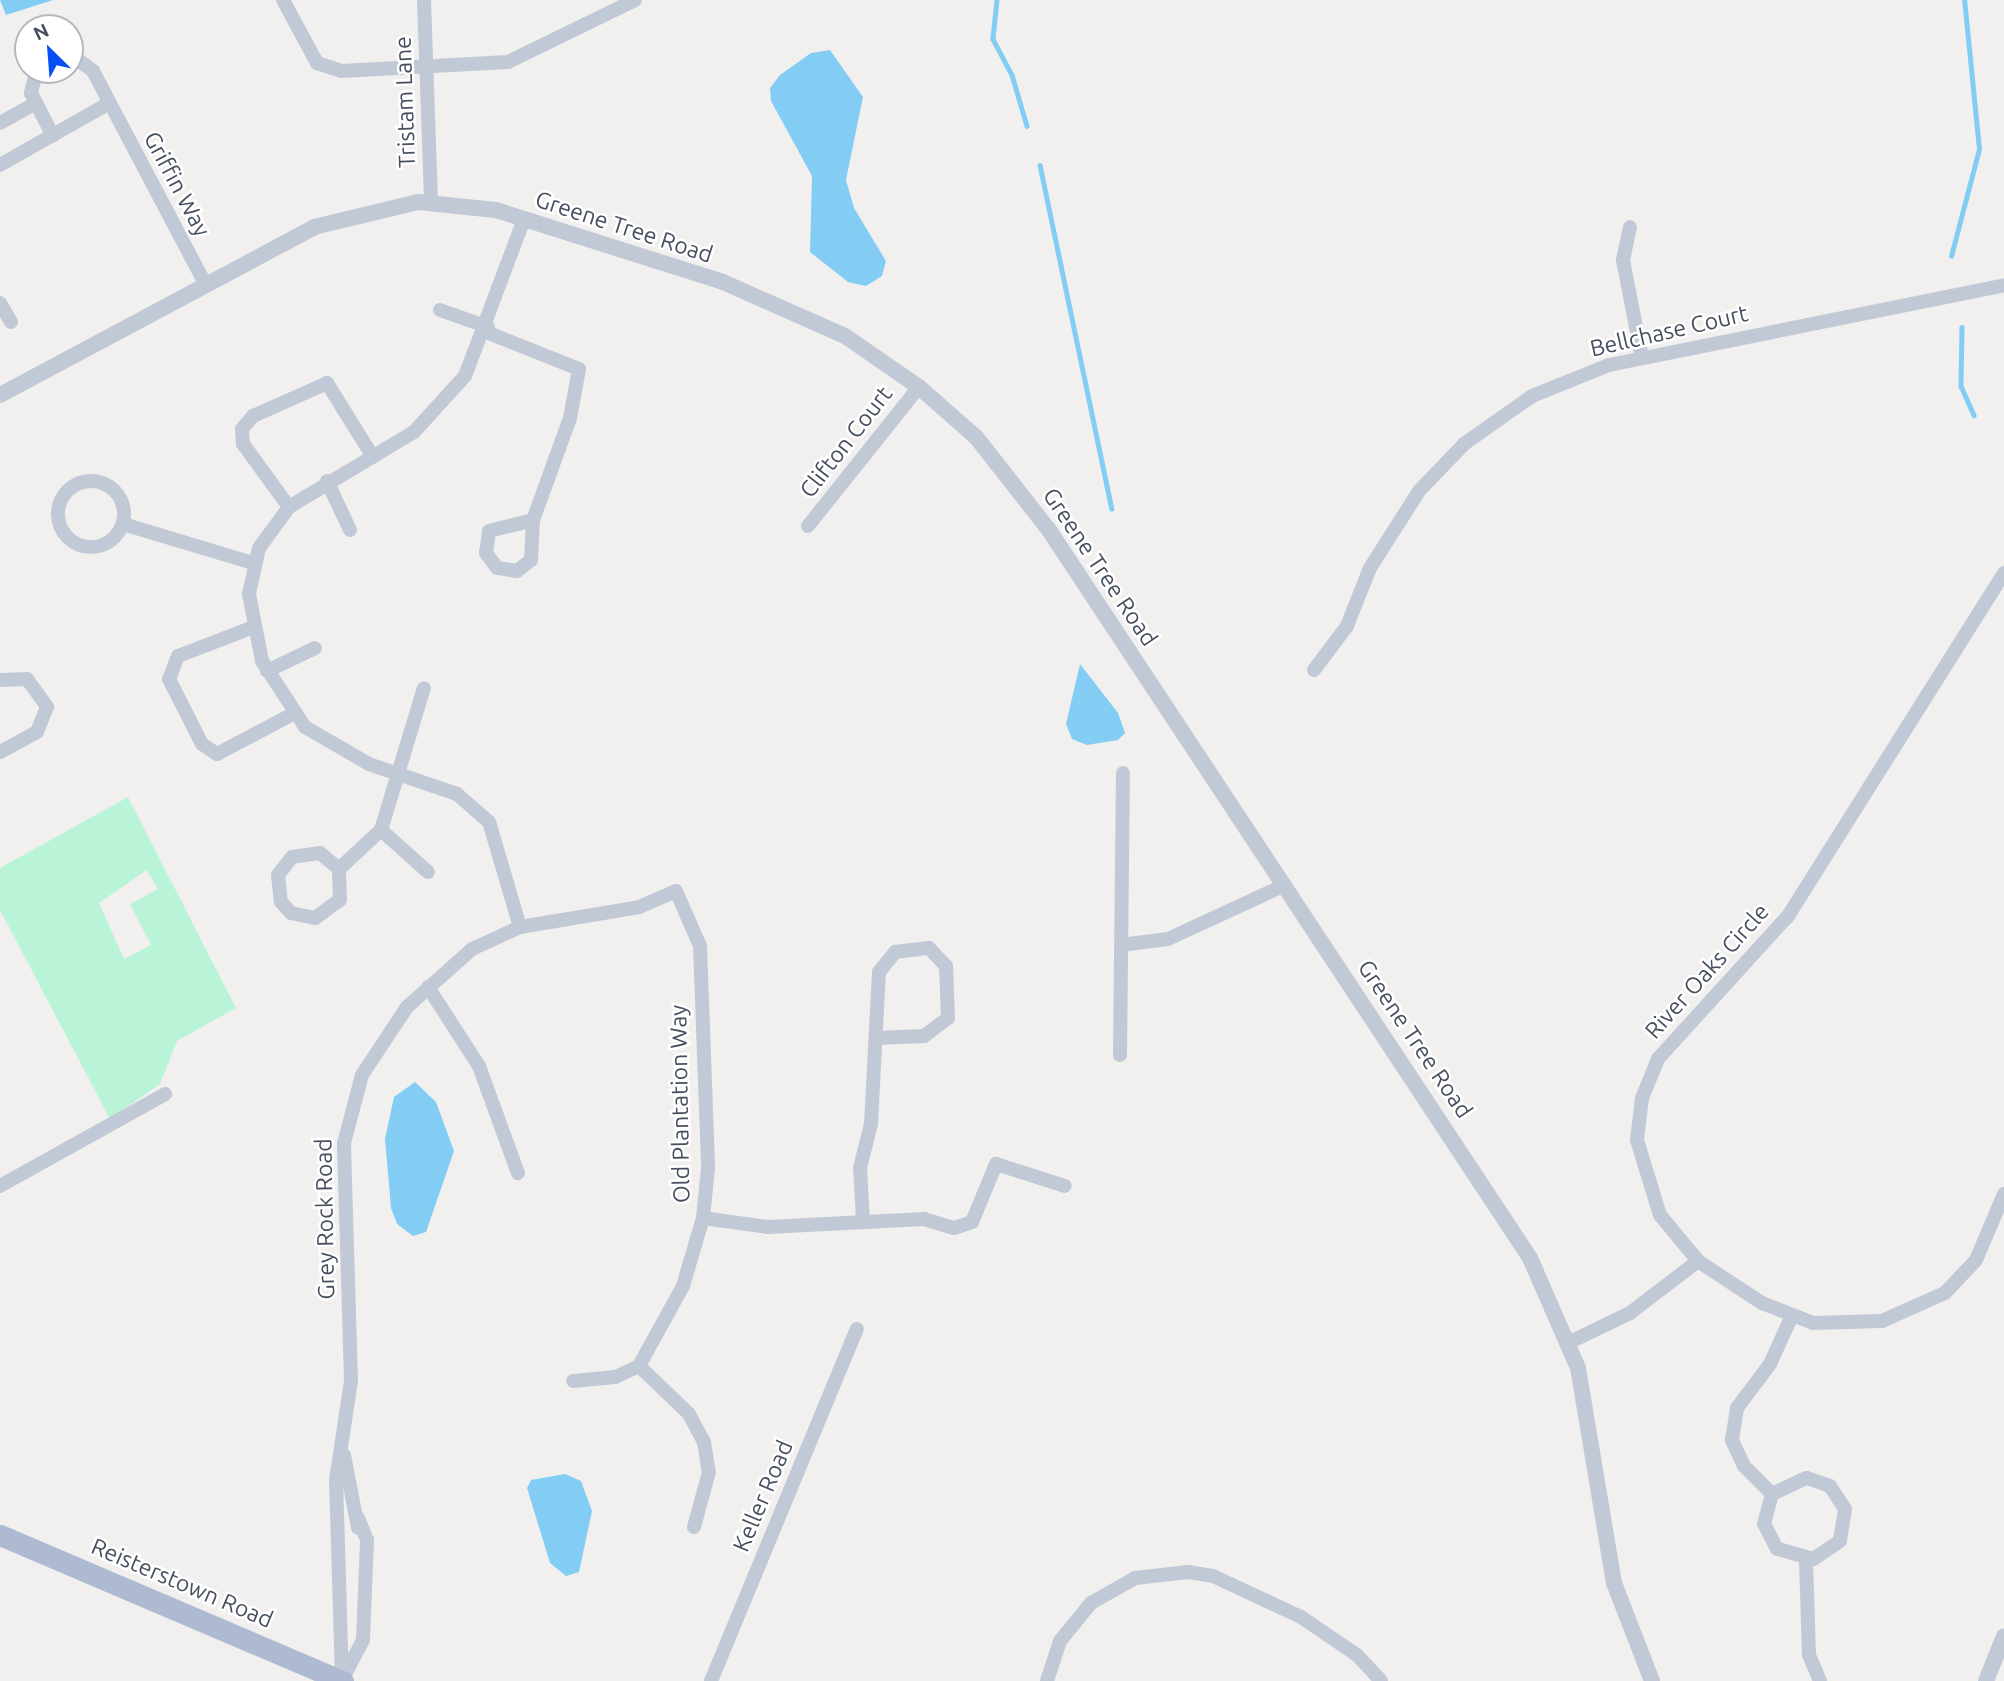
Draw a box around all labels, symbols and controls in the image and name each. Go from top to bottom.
north arrow [14,14,84,84]
text: N [30,19,52,45]
street label: Tristam Lane [389,36,421,168]
street label: Griffin Way [138,127,216,241]
street label: Greene Tree Road [532,185,716,269]
street label: Bellchase Court [1587,299,1751,363]
street label: Clifton Court [794,381,898,503]
street label: Greene Tree Road [1037,483,1163,651]
street label: River Oaks Circle [1639,898,1775,1044]
street label: Greene Tree Road [1352,955,1478,1123]
street label: Old Plantation Way [664,1005,696,1203]
street label: Grey Rock Road [310,1138,340,1300]
street label: Keller Road [727,1436,799,1556]
street label: Reisterstown Road [87,1532,277,1634]

